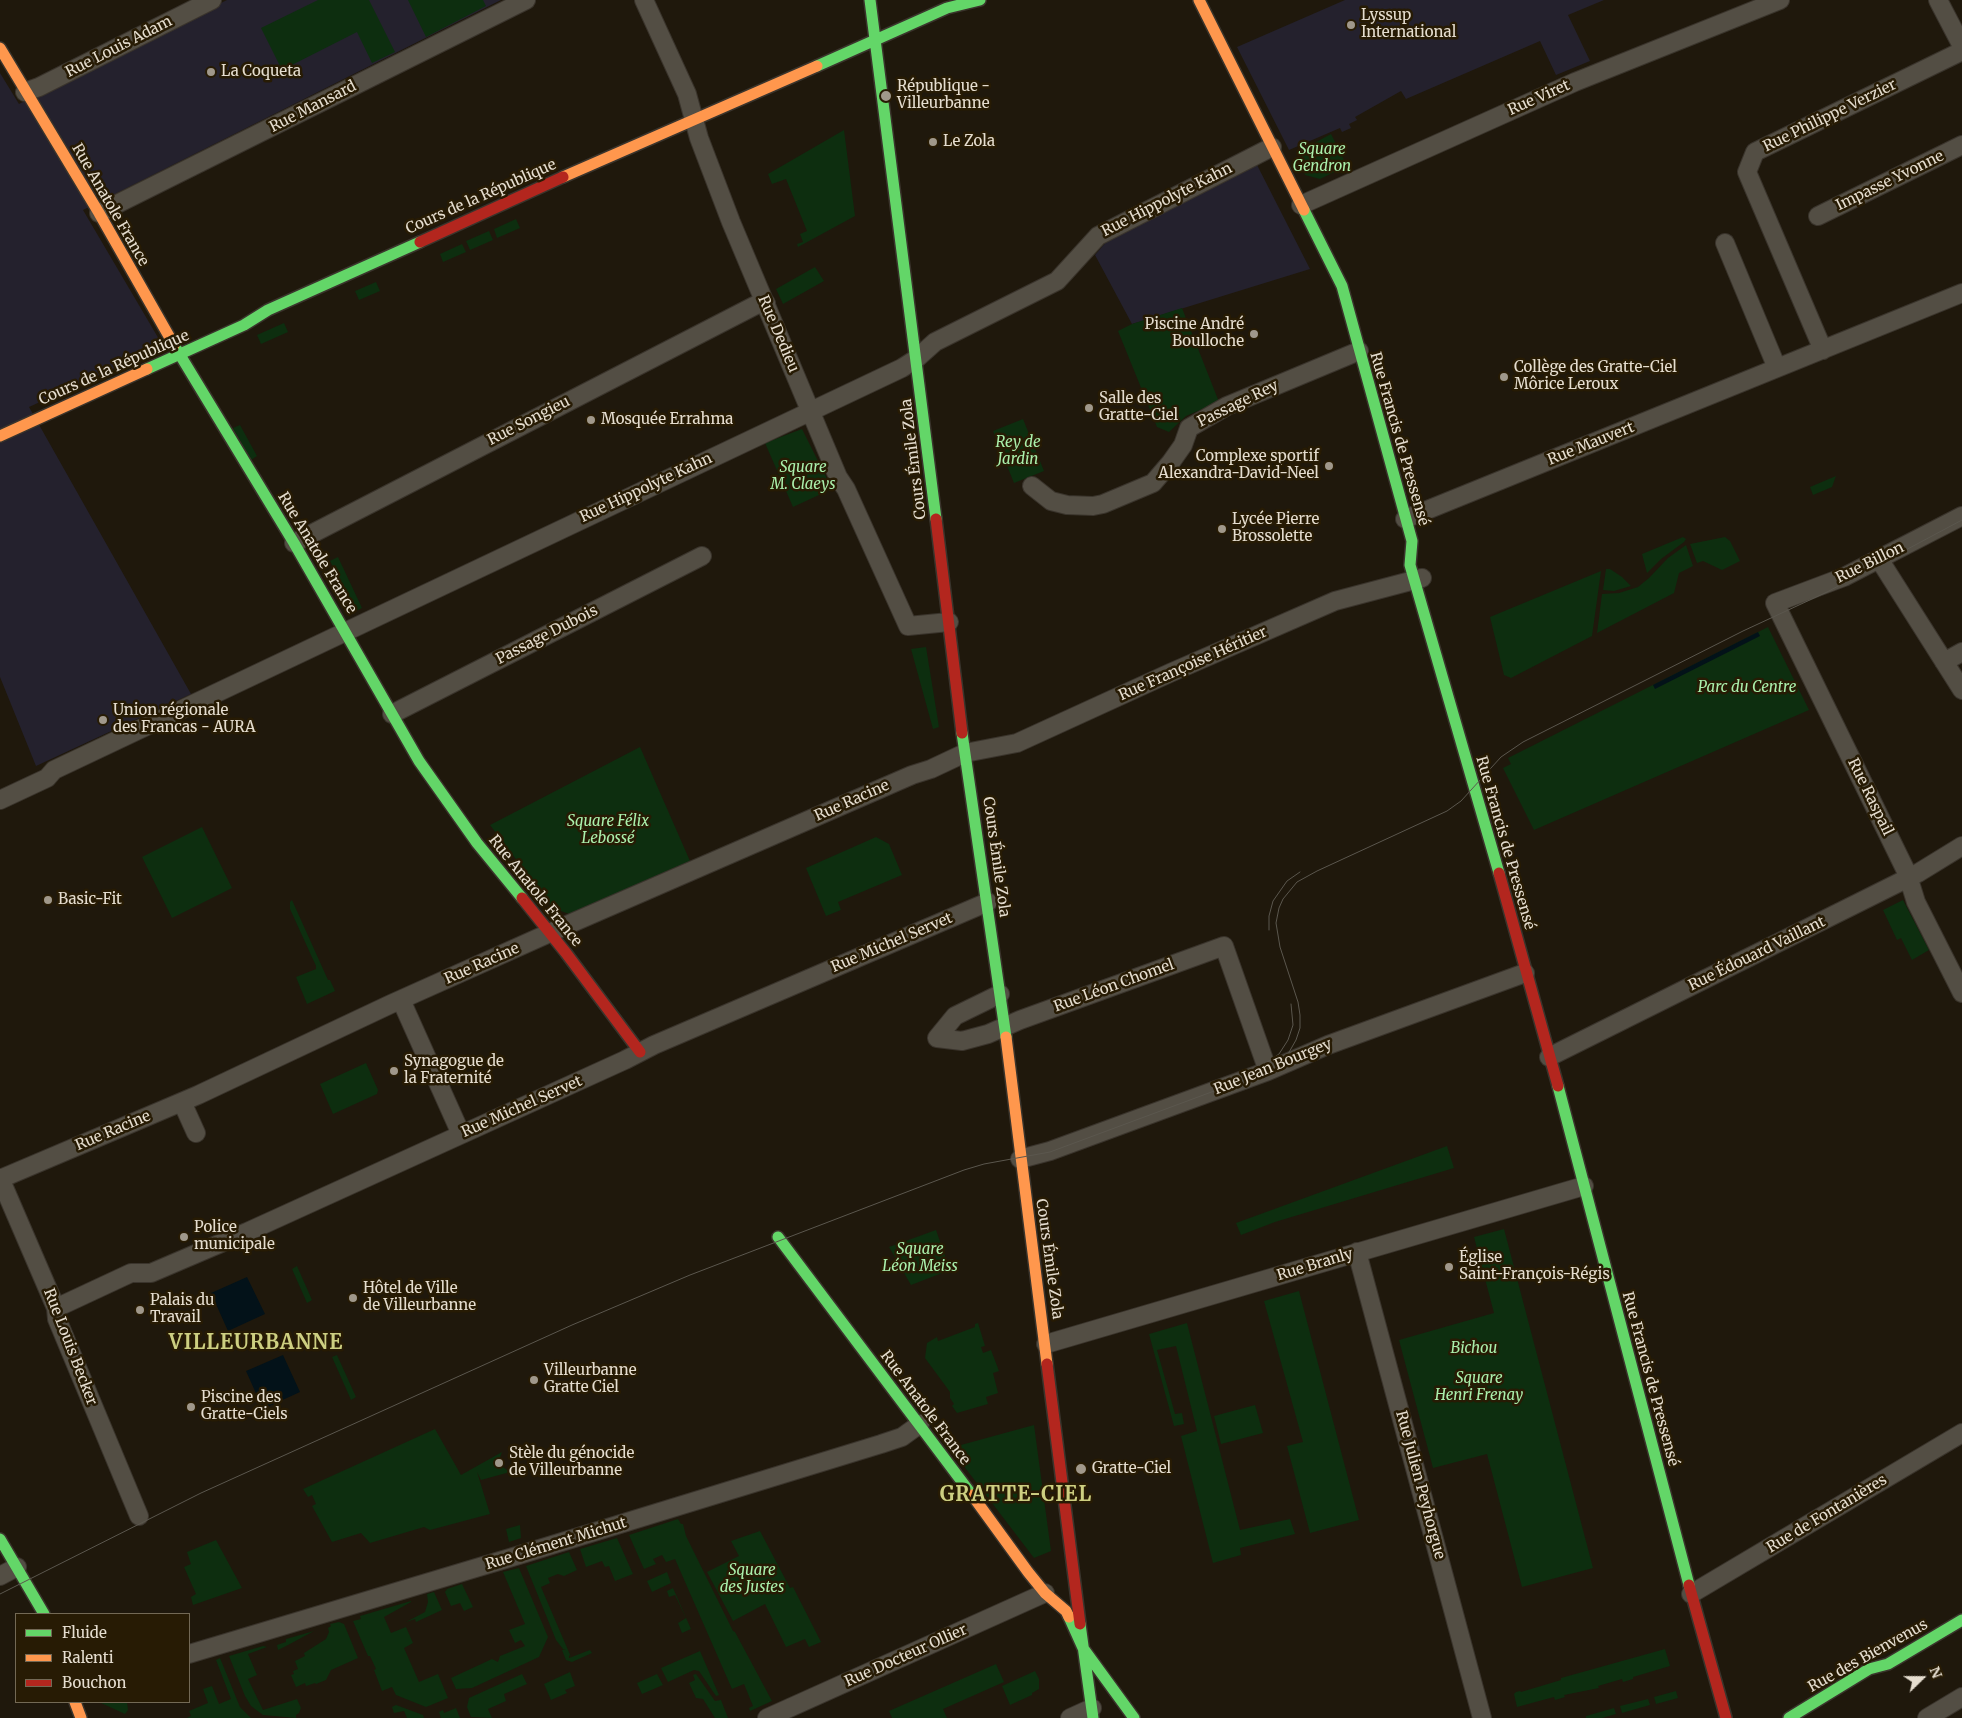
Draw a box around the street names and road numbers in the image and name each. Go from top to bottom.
street label: Rue Louis Adam [63,12,175,82]
street label: Rue Viret [1505,76,1573,120]
street label: Rue Philippe Verzier [1760,76,1900,156]
street label: Rue Mansard [267,77,359,137]
street label: Rue Anatole France [68,141,152,269]
street label: Impasse Yvonne [1833,147,1947,215]
street label: Cours de la République [403,156,559,238]
street label: Rue Hippolyte Kahn [1099,159,1235,241]
street label: Rue Dedieu [754,293,802,375]
street label: Cours de la République [36,327,192,409]
street label: Rue Francis de Pressensé [1366,350,1432,528]
street label: Passage Rey [1195,377,1281,431]
street label: Rue Songieu [485,393,573,449]
street label: Cours Émile Zola [898,398,930,520]
street label: Rue Mauvert [1545,418,1637,470]
street label: Rue Hippolyte Kahn [577,449,715,527]
street label: Rue Anatole France [274,489,360,617]
street label: Rue Billon [1833,539,1907,587]
street label: Passage Dubois [493,602,601,668]
street label: Rue Françoise Héritier [1116,623,1270,705]
street label: Rue Francis de Pressensé [1472,754,1538,932]
street label: Rue Raspail [1844,755,1896,839]
street label: Rue Racine [812,777,892,825]
street label: Cours Émile Zola [979,796,1013,918]
street label: Rue Anatole France [484,832,586,950]
street label: Rue Michel Servet [829,909,955,977]
street label: Rue Édouard Vaillant [1686,913,1828,995]
street label: Rue Racine [442,940,522,988]
street label: Rue Léon Chomel [1051,956,1177,1016]
street label: Rue Jean Bourgey [1211,1035,1335,1099]
street label: Rue Michel Servet [459,1072,585,1142]
street label: Rue Racine [73,1107,153,1155]
street label: Cours Émile Zola [1032,1198,1066,1320]
street label: Rue Branly [1275,1245,1355,1285]
street label: Rue Louis Becker [39,1286,101,1408]
street label: Rue Francis de Pressensé [1618,1290,1682,1468]
street label: Rue Anatole France [876,1347,974,1469]
street label: Rue Julien Peyhorgue [1391,1409,1449,1561]
street label: Rue de Fontanières [1764,1471,1890,1557]
street label: Rue Clément Michut [483,1514,629,1574]
street label: Rue des Bienvenus [1805,1616,1931,1696]
street label: Rue Docteur Ollier [842,1621,970,1691]

